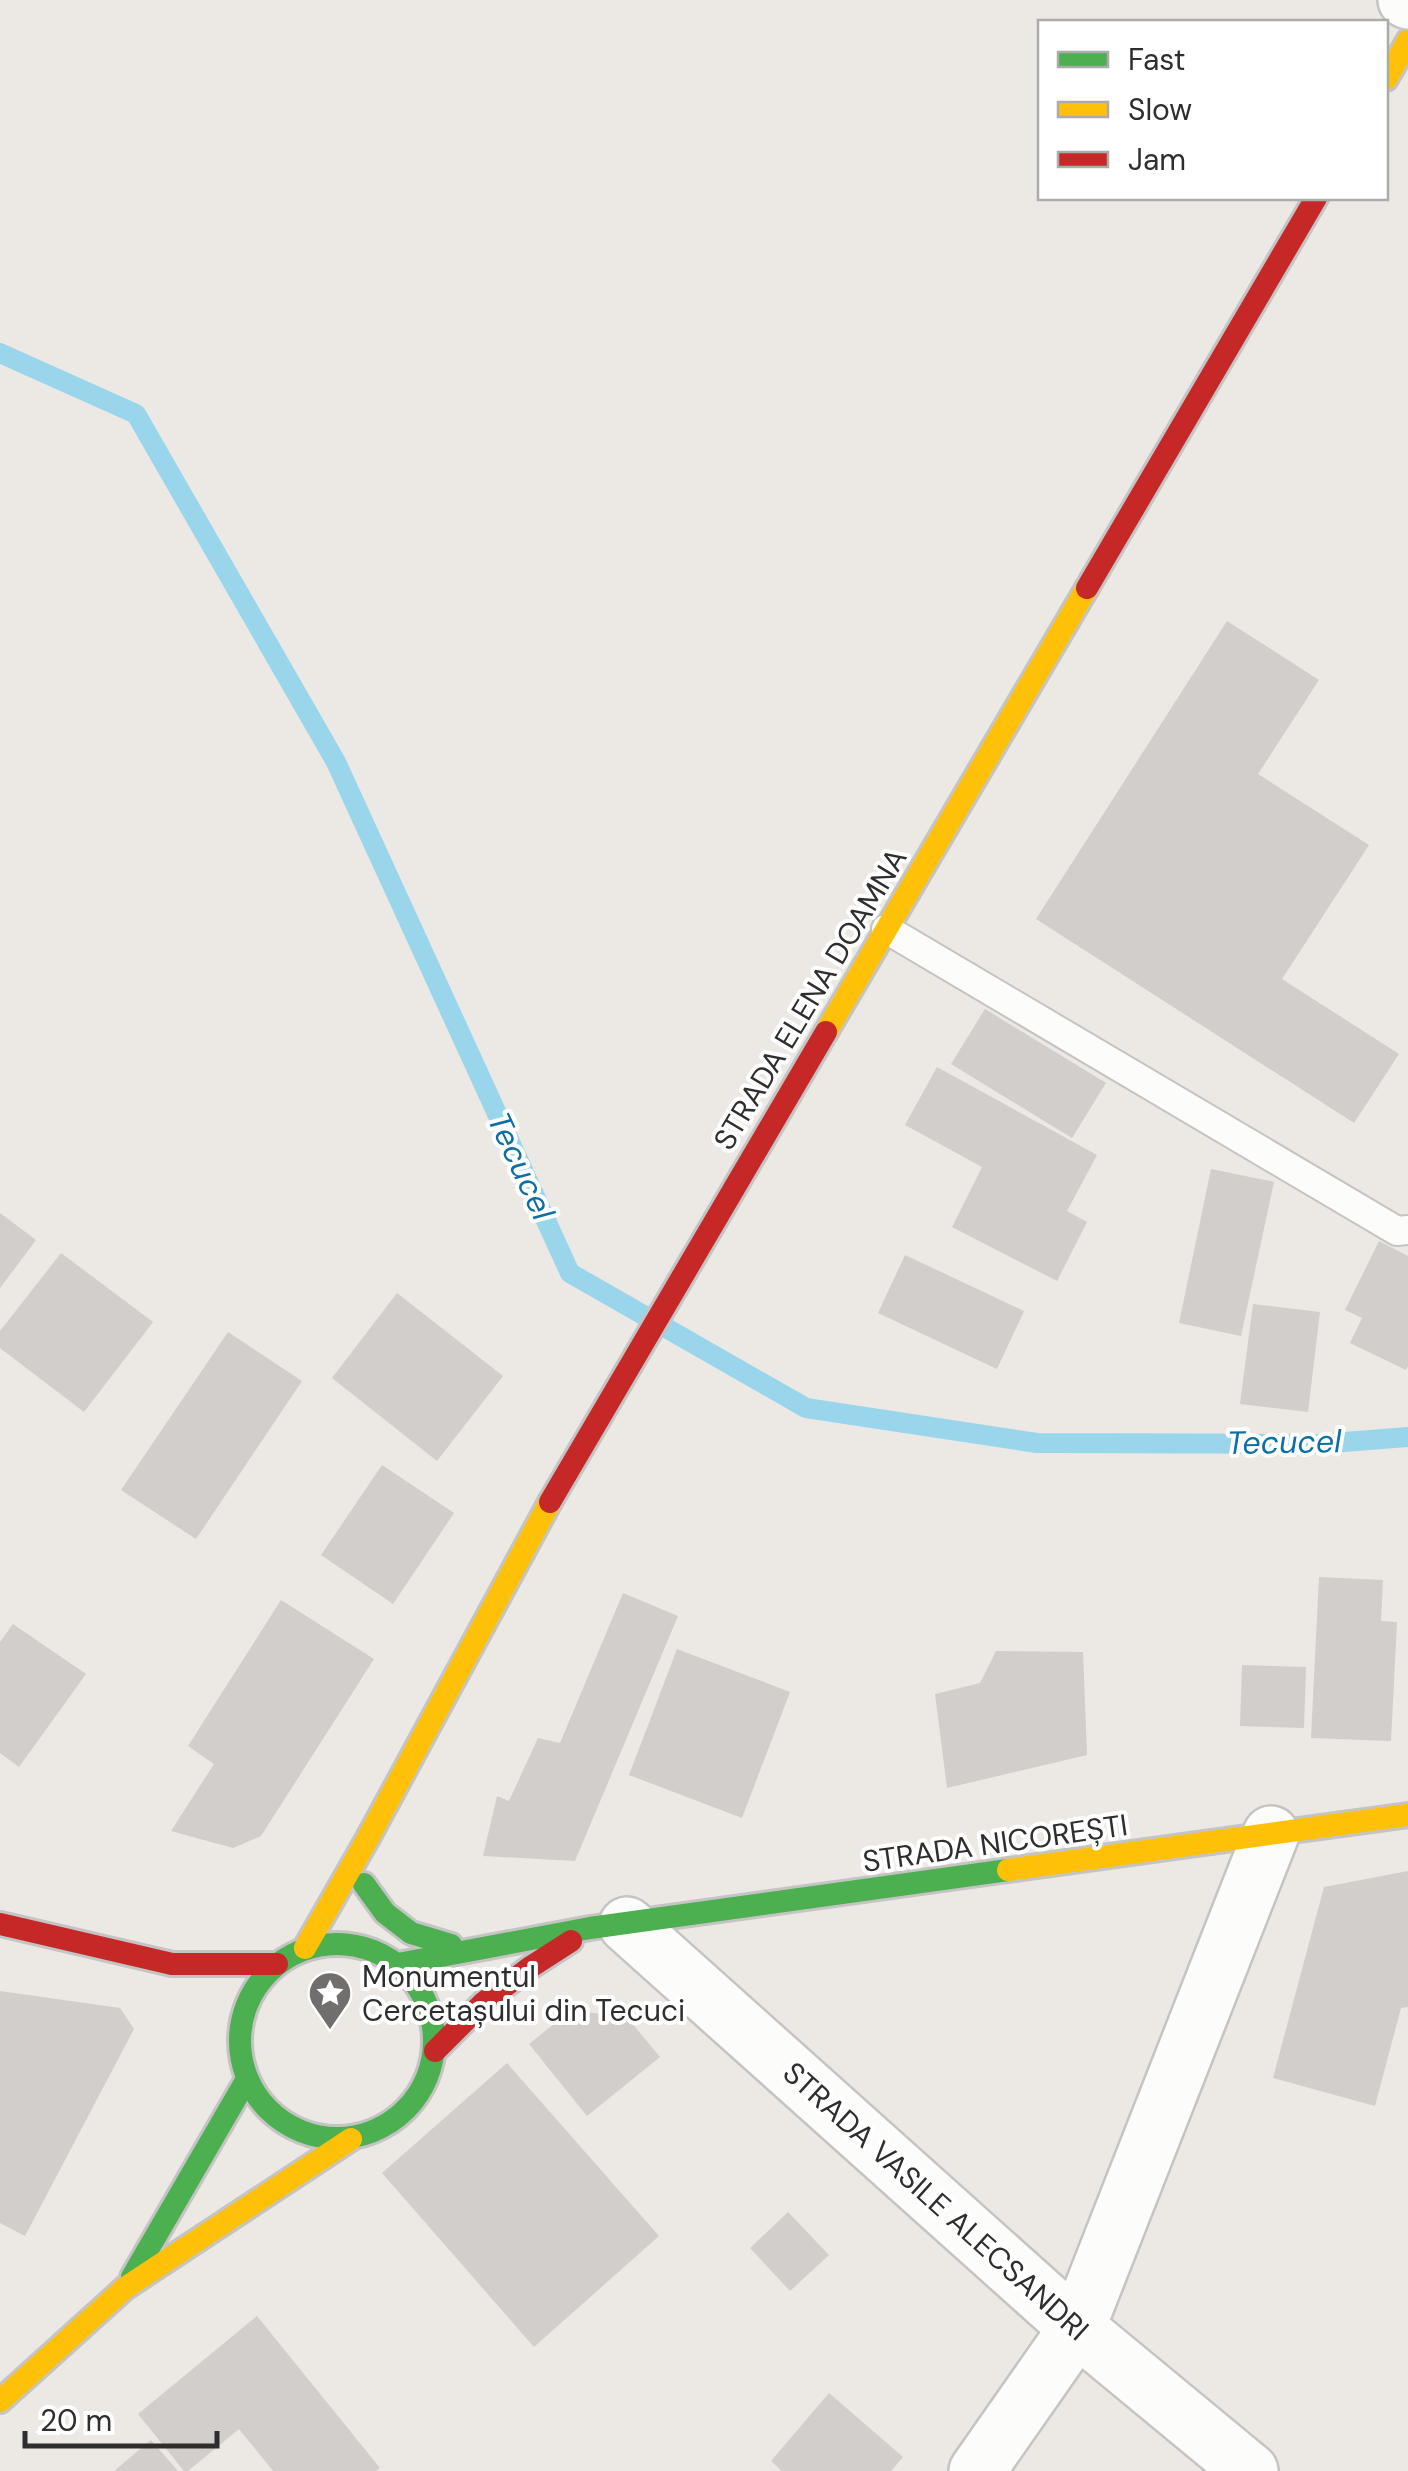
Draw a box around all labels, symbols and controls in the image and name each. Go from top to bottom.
legend [1038,20,1388,200]
text: Fast [1128,40,1186,79]
text: Slow [1128,90,1192,129]
text: Jam [1128,140,1186,179]
street label: STRADA ELENA DOAMNA [704,841,916,1157]
water label: Tecucel [478,1105,565,1227]
water label: Tecucel [1227,1420,1342,1464]
street label: STRADA NICOREȘTI [860,1805,1130,1881]
place label: Monumentul Cercetașului din Tecuci [362,1957,685,2030]
place icon: Monumentul Cercetașului din Tecuci [307,1970,353,2031]
street label: STRADA VASILE ALECSANDRI [775,2053,1097,2349]
scale bar [25,2386,218,2448]
text: 20 m [40,2401,112,2440]

